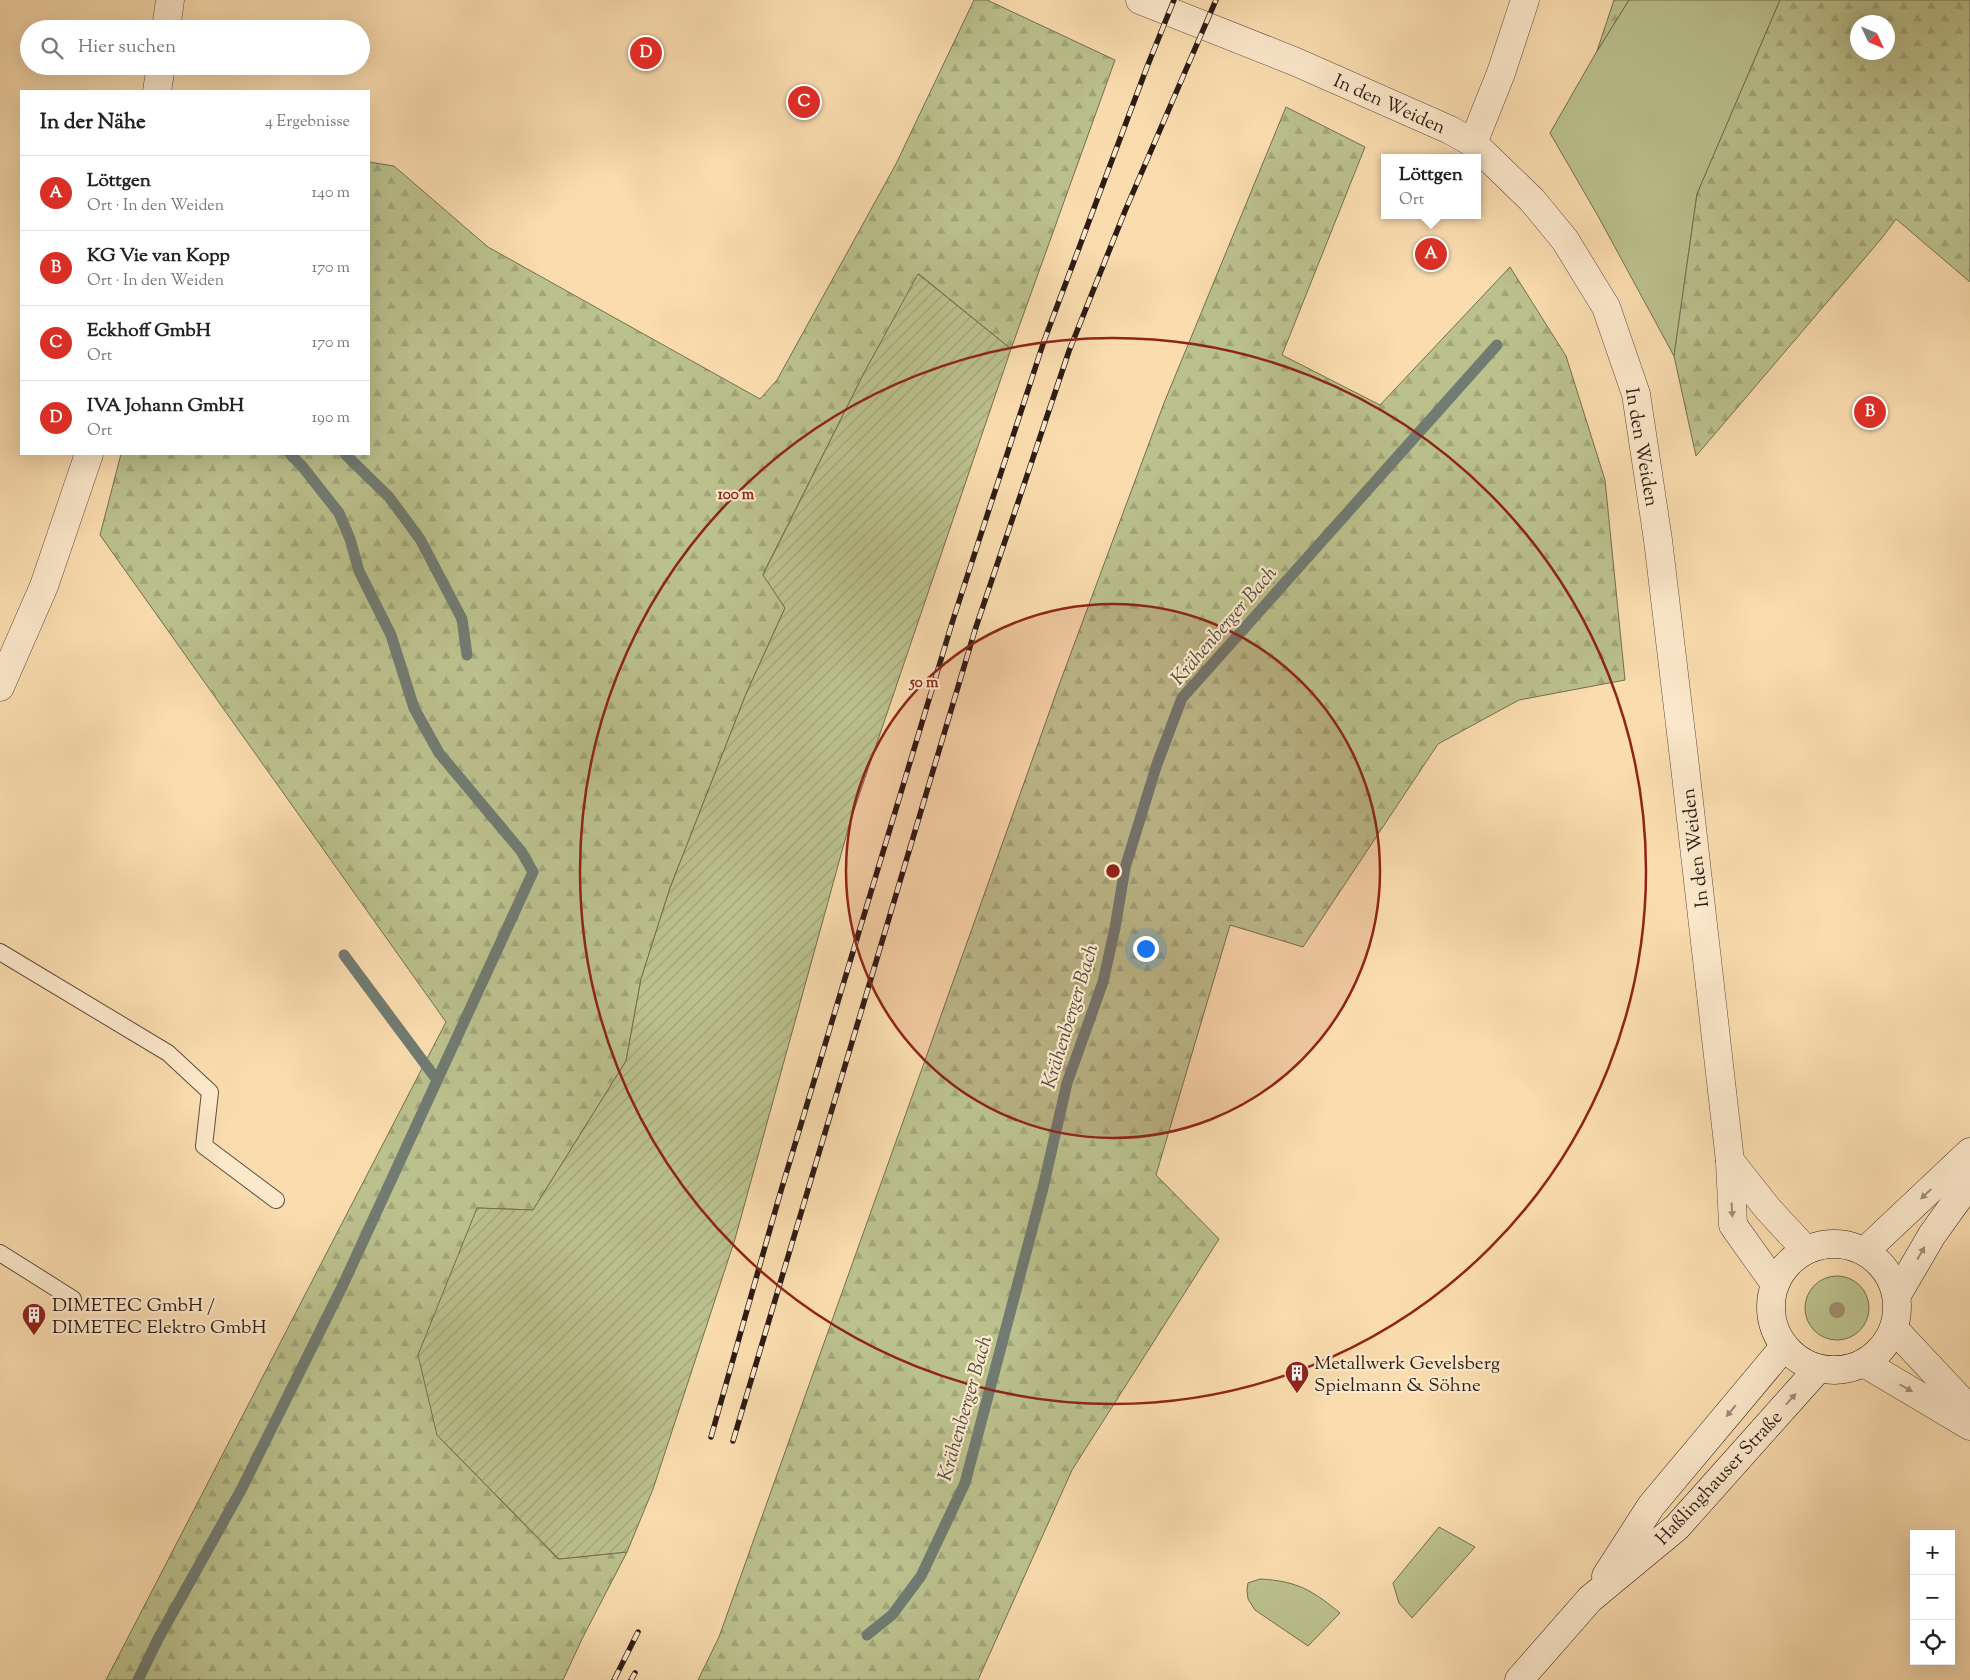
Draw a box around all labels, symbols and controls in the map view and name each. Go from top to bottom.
north arrow [1850,15,1895,60]
search box [20,20,370,75]
icon: search [38,34,66,62]
text: Hier suchen [78,34,176,61]
pin: D [630,34,662,72]
street label: In den Weiden [1329,69,1449,142]
pin: C [788,83,820,121]
text: In der Nähe [40,108,146,138]
text: 4 Ergebnisse [265,111,350,134]
popup [1381,154,1481,219]
text: Löttgen [1399,162,1463,189]
text: Löttgen [87,168,151,195]
text: A [50,182,63,205]
text: 140 m [312,182,350,205]
text: Ort [1399,189,1424,212]
text: Ort · In den Weiden [87,195,224,218]
pin: A [1415,235,1447,273]
text: KG Vie van Kopp [87,243,230,270]
text: B [51,257,61,280]
text: 170 m [312,257,350,280]
text: Ort · In den Weiden [87,270,224,293]
text: Eckhoff GmbH [87,318,211,345]
text: C [50,332,62,355]
text: 170 m [312,332,350,355]
text: Ort [87,345,112,368]
street label: In den Weiden [1617,386,1664,509]
text: IVA Johann GmbH [87,393,244,420]
pin: B [1854,393,1886,431]
text: D [50,407,62,430]
text: 190 m [312,407,350,430]
text: Ort [87,420,112,443]
text: 100 m [718,485,755,506]
water label: Krähenberger Bach [1165,560,1285,693]
text: 50 m [909,673,939,694]
street label: In den Weiden [1676,786,1717,909]
centre of rings [1104,862,1122,880]
your location [1133,936,1159,962]
water label: Krähenberger Bach [1036,941,1107,1093]
one-way arrow [1921,1188,1933,1200]
one-way arrow [1729,1202,1737,1218]
one-way arrow [1917,1246,1926,1259]
place label: DIMETEC GmbH / DIMETEC Elektro GmbH [52,1293,267,1342]
building icon: DIMETEC GmbH / DIMETEC Elektro GmbH [21,1302,47,1336]
water label: Krähenberger Bach [932,1332,1001,1485]
place label: Metallwerk Gevelsberg Spielmann & Söhne [1314,1351,1500,1400]
building icon: Metallwerk Gevelsberg Spielmann & Söhne [1284,1360,1310,1394]
one-way arrow [1899,1384,1912,1393]
one-way arrow [1785,1393,1796,1405]
one-way arrow [1725,1404,1736,1417]
street label: Haßlinghauser Straße [1650,1405,1790,1552]
map controls [1910,1530,1955,1665]
button: + [1910,1530,1955,1575]
button: − [1910,1575,1955,1620]
button: locate [1910,1620,1955,1665]

